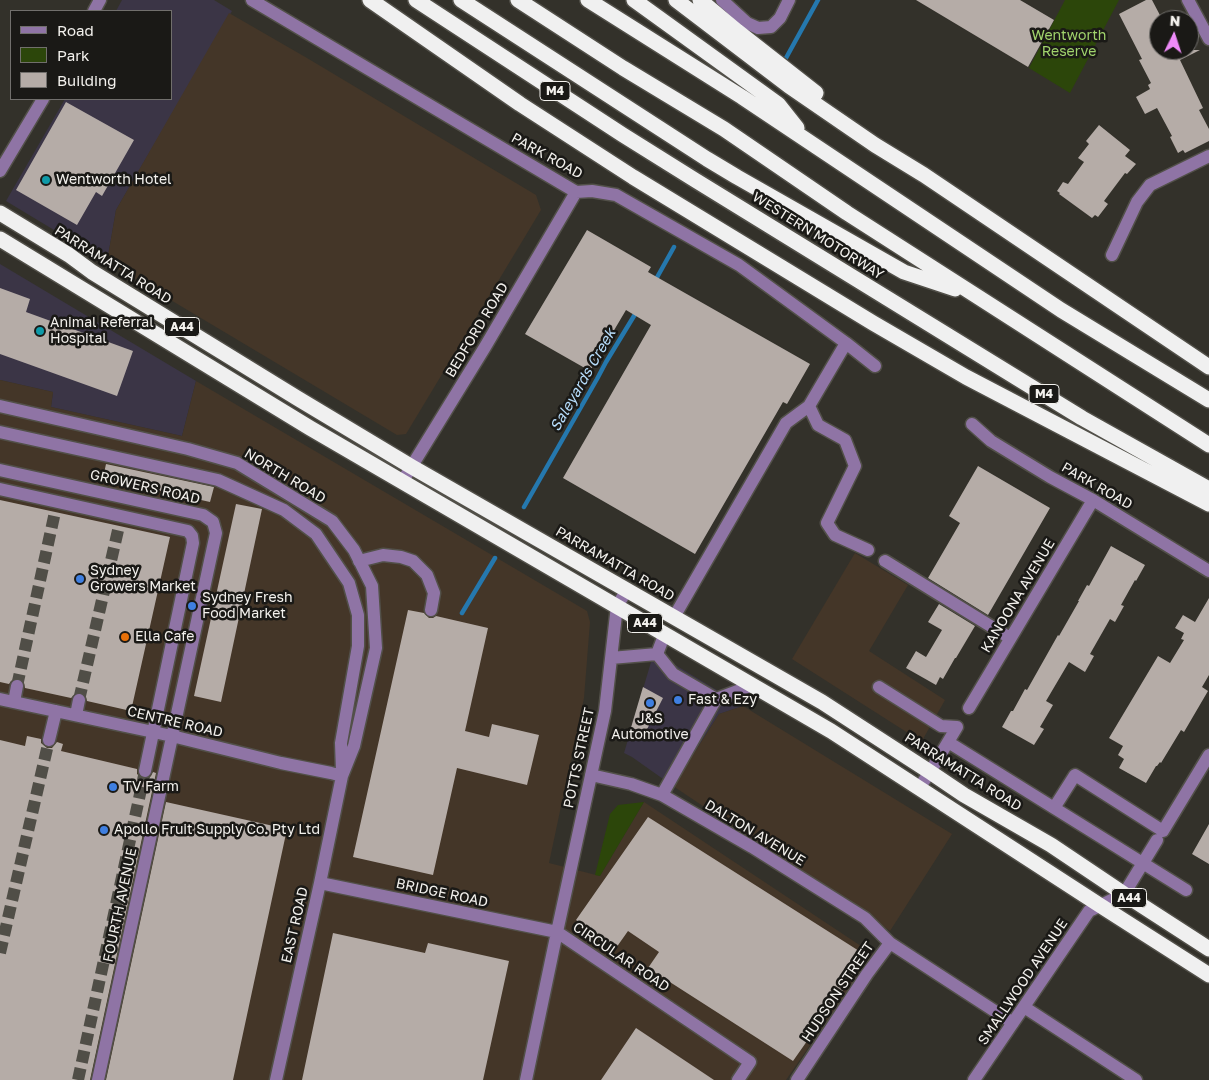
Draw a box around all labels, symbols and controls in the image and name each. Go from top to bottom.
legend [10,10,172,100]
north arrow [1149,10,1199,60]
text: N [1169,12,1181,29]
text: Road [57,21,94,39]
park label: Wentworth Reserve [1032,28,1106,60]
text: Park [57,46,89,64]
text: Building [57,71,117,89]
road number: M4 [540,82,570,100]
street label: PARK ROAD [508,130,586,182]
place label: Wentworth Hotel [56,172,171,188]
marker: Wentworth Hotel [40,174,52,186]
street label: WESTERN MOTORWAY [749,189,887,283]
street label: PARRAMATTA ROAD [51,222,175,308]
street label: BEDFORD ROAD [442,279,512,381]
place label: Animal Referral Hospital [50,315,154,348]
road number: A44 [164,318,200,337]
marker: Animal Referral Hospital [34,325,46,337]
water label: Saleyards Creek [546,325,620,435]
road number: M4 [1029,384,1059,404]
street label: NORTH ROAD [241,445,329,507]
street label: PARK ROAD [1059,459,1135,513]
street label: GROWERS ROAD [88,466,202,508]
street label: PARRAMATTA ROAD [553,523,677,605]
street label: KANOONA AVENUE [977,536,1059,656]
place label: Sydney Growers Market [90,563,196,596]
marker: Sydney Growers Market [74,573,86,585]
place label: Sydney Fresh Food Market [202,590,293,622]
marker: Sydney Fresh Food Market [186,600,198,612]
road number: A44 [628,614,662,632]
place label: Ella Cafe [135,629,194,645]
marker: Ella Cafe [119,631,131,643]
place label: Fast & Ezy [688,692,757,708]
marker: Fast & Ezy [672,694,684,706]
marker: J&S Automotive [644,697,656,709]
street label: CENTRE ROAD [126,703,224,741]
street label: POTTS STREET [560,706,598,810]
place label: J&S Automotive [611,711,689,744]
street label: PARRAMATTA ROAD [901,729,1025,815]
place label: TV Farm [123,779,179,795]
marker: TV Farm [107,781,119,793]
street label: DALTON AVENUE [702,796,808,870]
place label: Apollo Fruit Supply Co. Pty Ltd [114,822,320,838]
marker: Apollo Fruit Supply Co. Pty Ltd [98,824,110,836]
street label: FOURTH AVENUE [100,846,140,964]
street label: BRIDGE ROAD [394,875,490,911]
street label: EAST ROAD [278,885,312,965]
road number: A44 [1112,888,1146,908]
street label: SMALLWOOD AVENUE [975,916,1071,1048]
street label: CIRCULAR ROAD [570,919,672,995]
street label: HUDSON STREET [798,939,878,1045]

